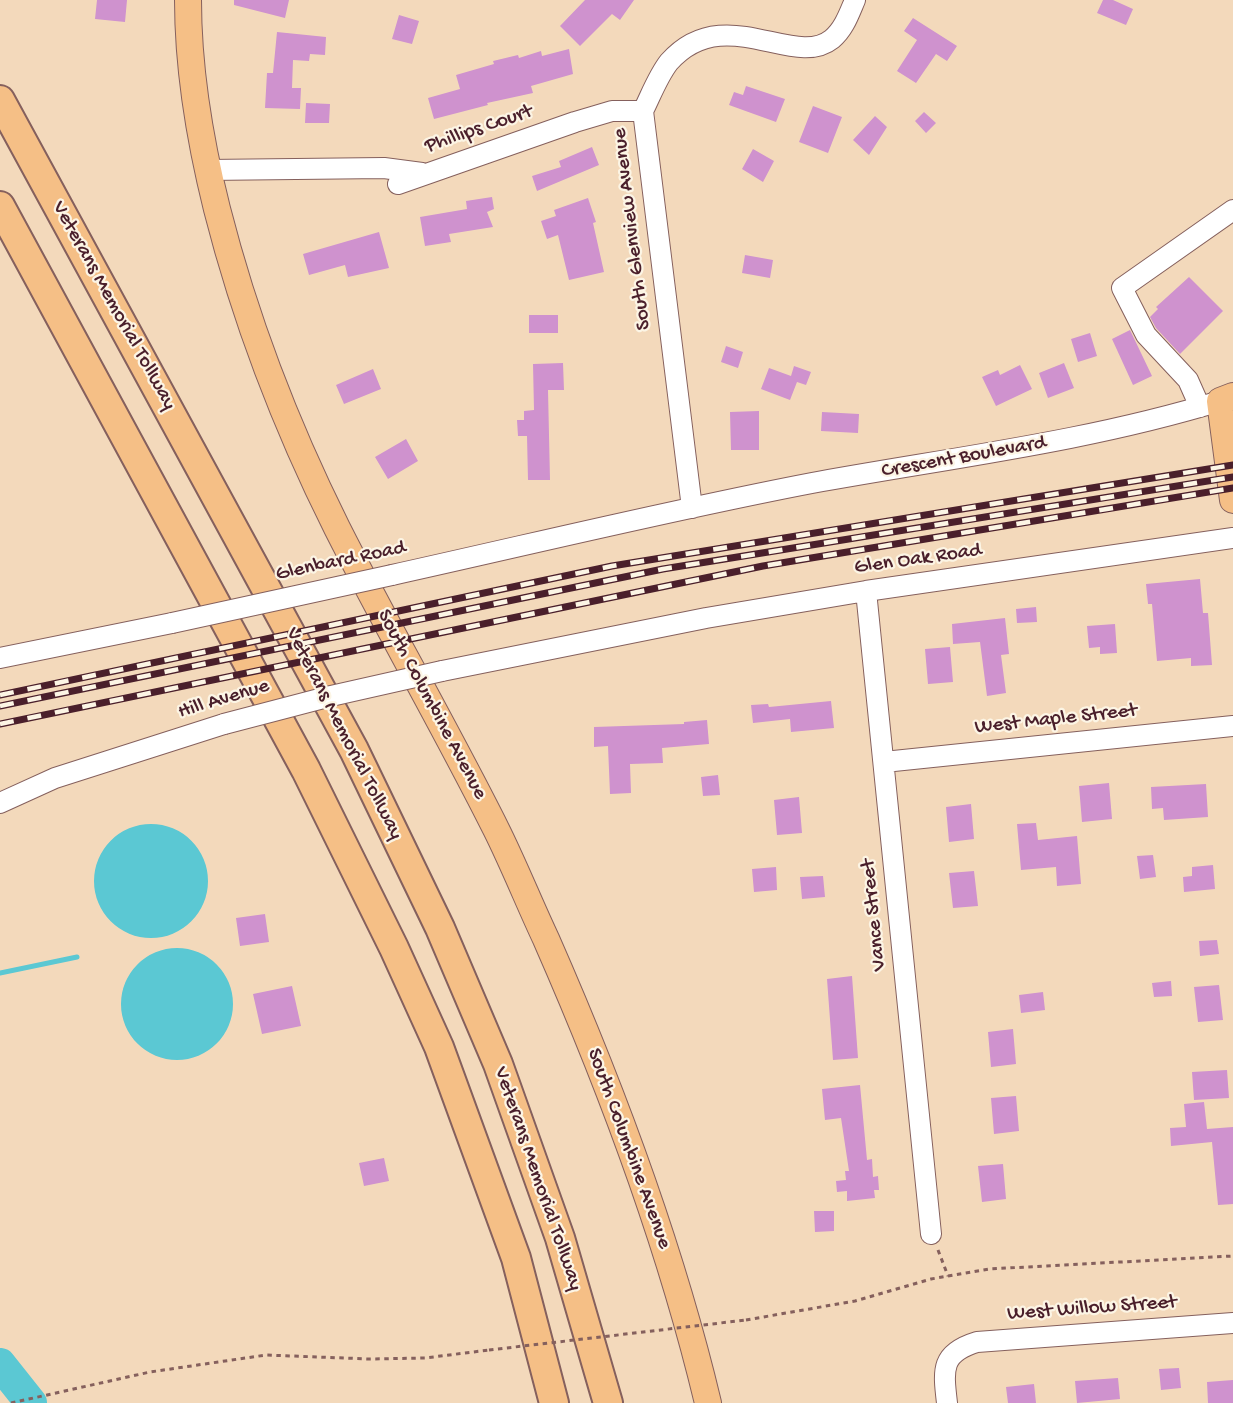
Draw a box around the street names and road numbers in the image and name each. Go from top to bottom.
street label: Phillips Court [422,100,536,160]
street label: South Glenview Avenue [608,127,658,331]
street label: Veterans Memorial Tollway [45,197,181,415]
street label: Crescent Boulevard [880,431,1048,485]
street label: Glenbard Road [274,536,408,588]
street label: Glen Oak Road [853,539,983,581]
street label: South Columbine Avenue [370,606,492,804]
street label: Veterans Memorial Tollway [279,624,407,844]
street label: Hill Avenue [175,674,273,726]
street label: West Maple Street [974,699,1138,741]
street label: Vance Street [857,858,893,972]
street label: South Columbine Avenue [580,1045,676,1253]
street label: Veterans Memorial Tollway [487,1064,587,1294]
street label: West Willow Street [1006,1291,1178,1327]

